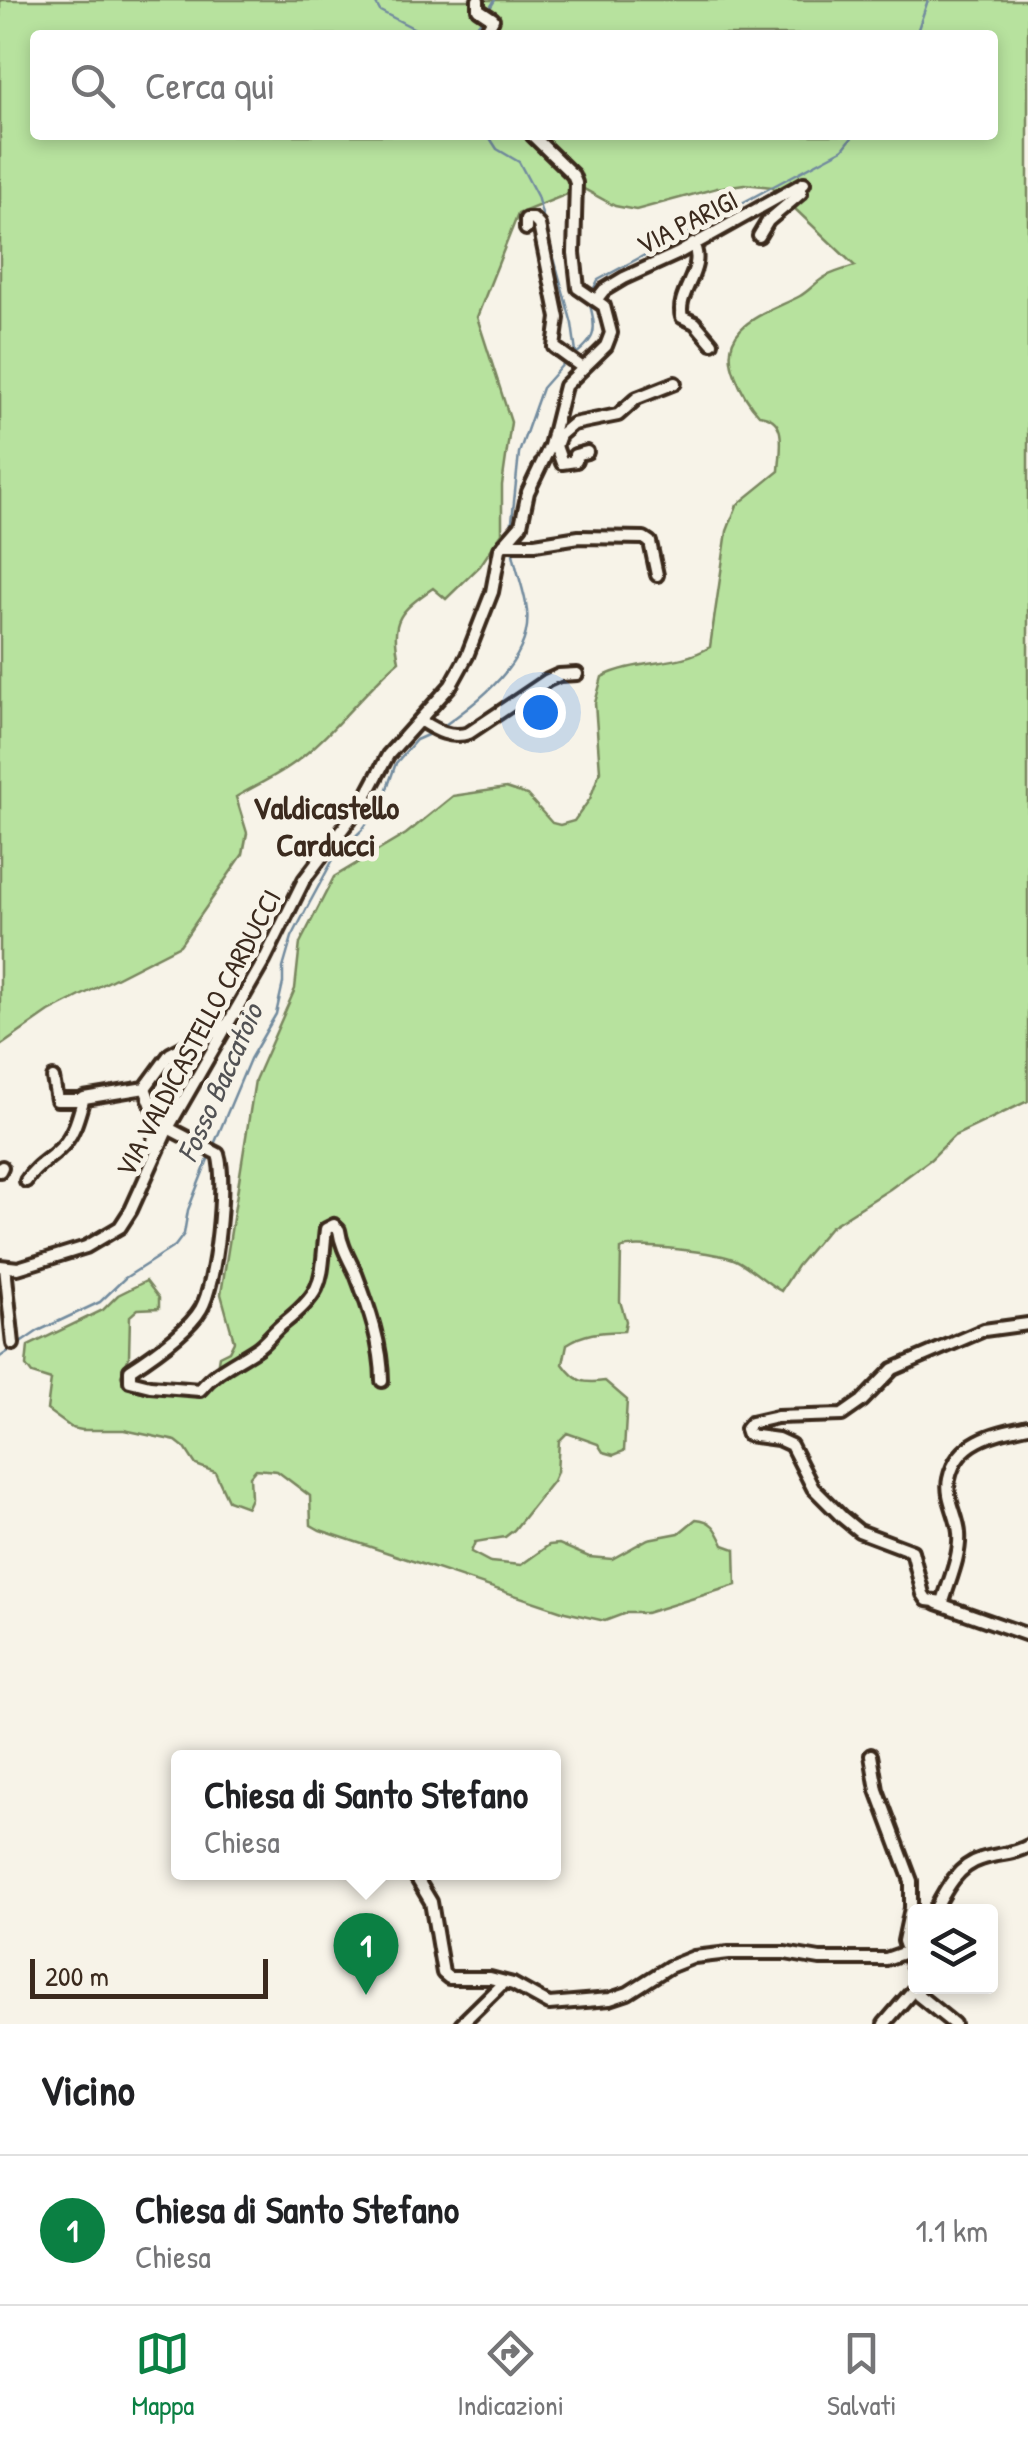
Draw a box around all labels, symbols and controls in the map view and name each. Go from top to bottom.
search box [30,30,998,140]
icon: search [65,58,120,113]
text: Cerca qui [145,59,275,111]
street label: VIA PARIGI [630,180,744,264]
your location [515,687,566,738]
district label: Valdicastello Carducci [253,786,399,866]
street label: VIA VALDICASTELLO CARDUCCI [106,883,290,1183]
water label: Fosso Baccatoio [167,996,272,1168]
popup [171,1750,561,1880]
text: Chiesa di Santo Stefano [204,1768,528,1820]
text: Chiesa [204,1820,280,1863]
map controls [908,1904,998,1994]
button: layers [908,1904,998,1994]
pin: 1 [334,1912,398,1995]
scale bar [30,1954,268,1998]
text: 200 m [45,1957,109,1995]
text: Vicino [40,2061,135,2118]
text: Chiesa di Santo Stefano [135,2183,459,2235]
text: 1 [67,2209,78,2252]
text: 1.1 km [916,2209,988,2252]
text: Chiesa [135,2235,211,2278]
tab: Mappa [132,2326,194,2424]
tab: Indicazioni [457,2326,564,2424]
tab: Salvati [827,2326,896,2424]

